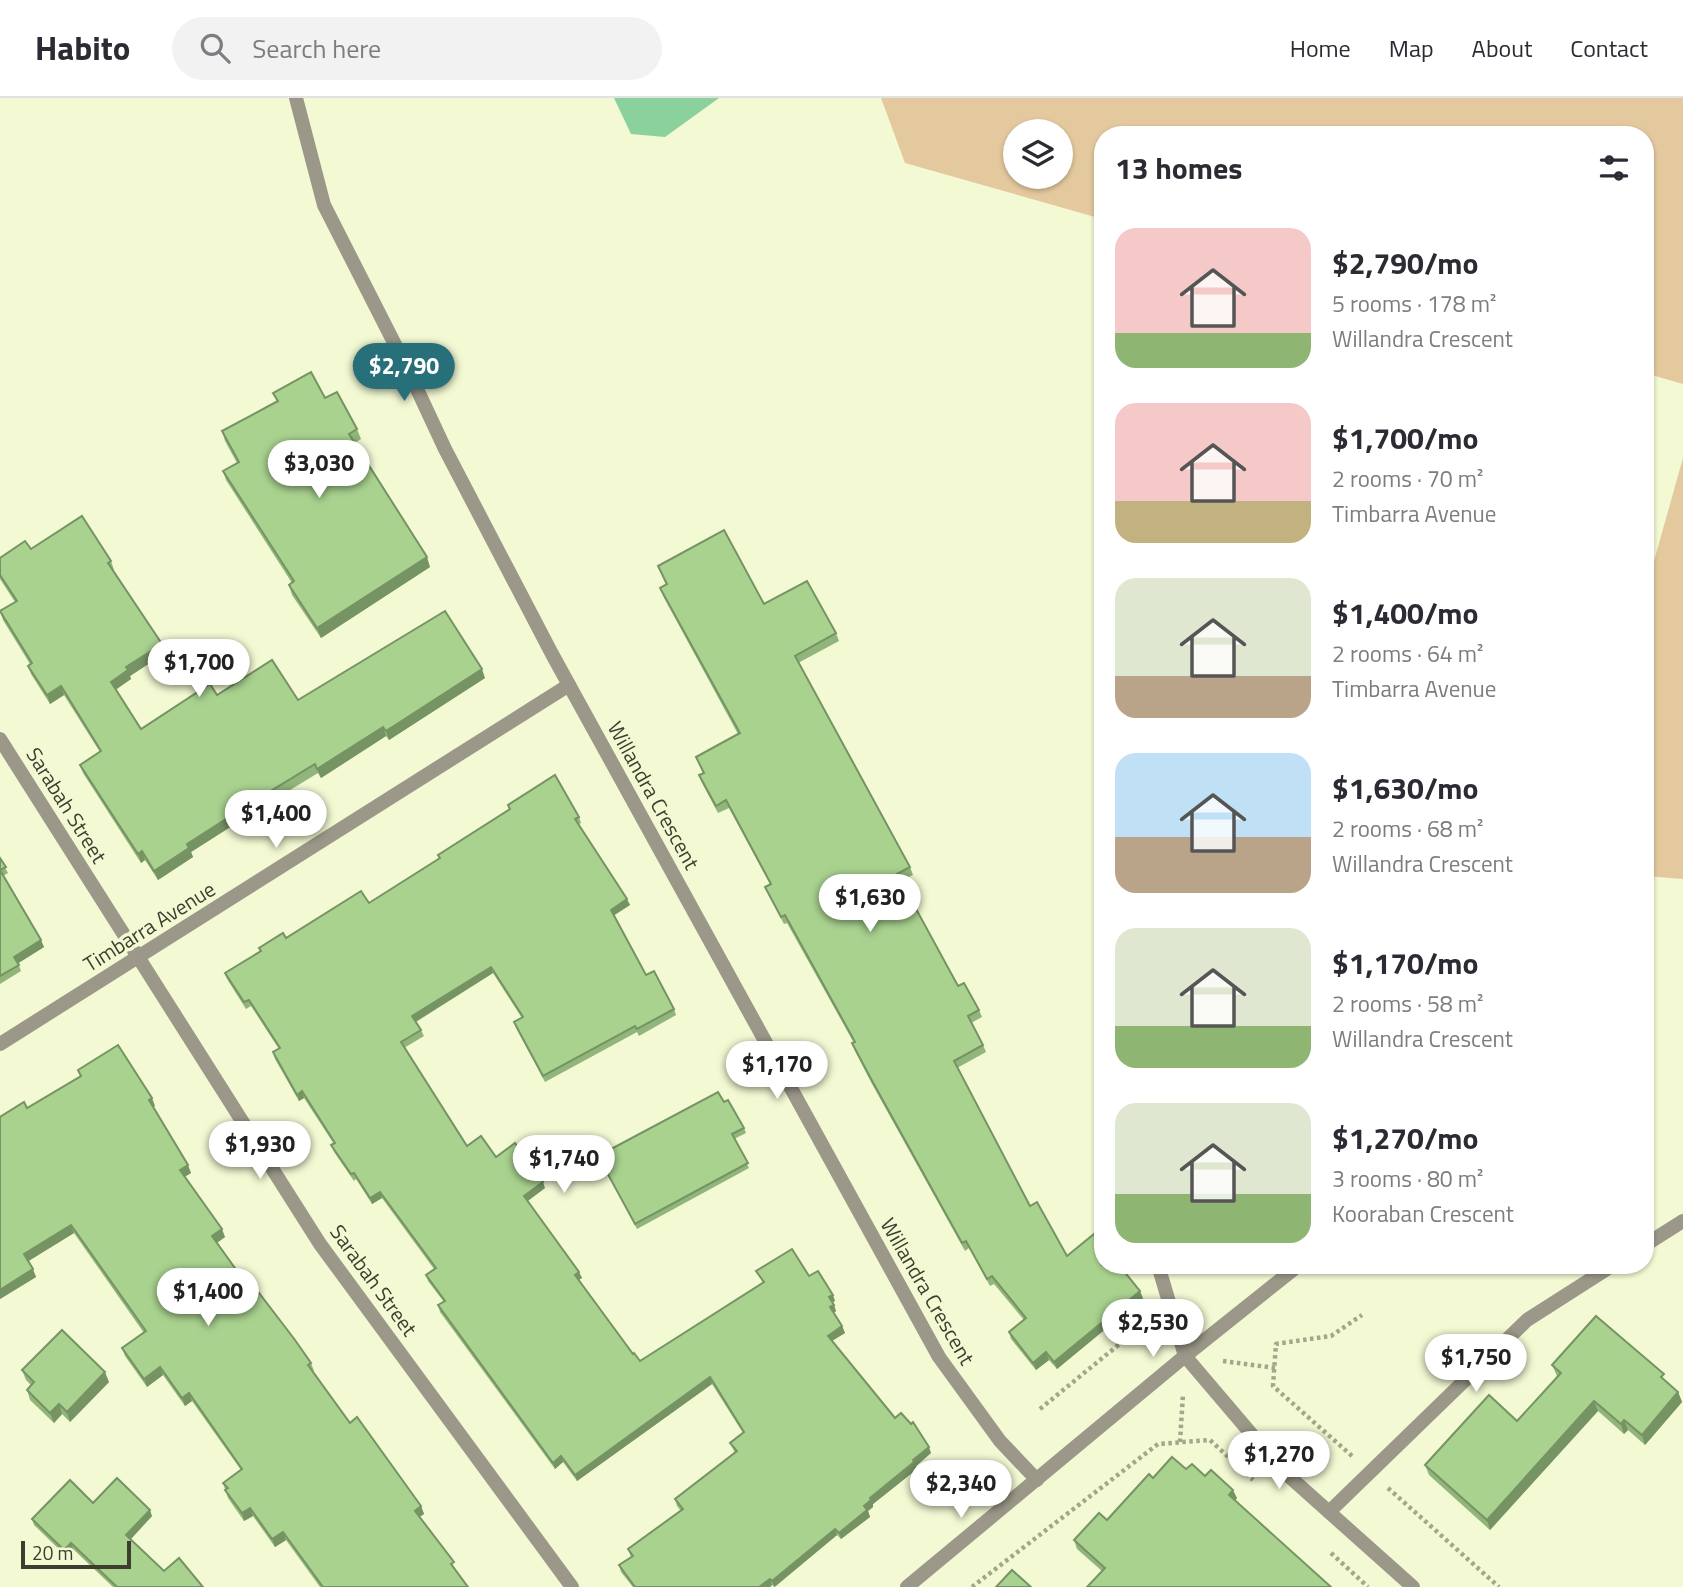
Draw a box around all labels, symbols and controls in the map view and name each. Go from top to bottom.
search box [172,17,662,80]
text: Habito [35,23,130,73]
icon: search [196,29,234,67]
text: Search here [252,29,381,68]
text: Home [1290,30,1351,66]
text: Map [1389,30,1434,66]
text: About [1472,30,1532,66]
text: Contact [1570,30,1648,66]
map controls [1003,119,1073,189]
button: layers [1003,119,1073,189]
text: 13 homes [1115,145,1242,191]
icon: filters [1595,149,1633,187]
text: $2,790/mo [1332,240,1478,286]
icon: home [1171,256,1255,340]
text: 5 rooms · 178 m² [1332,286,1496,321]
text: Willandra Crescent [1332,321,1513,356]
pin: $2,790 [347,344,461,403]
text: $2,790 [369,348,439,383]
text: $1,700/mo [1332,415,1478,461]
icon: home [1171,431,1255,515]
pin: $3,030 [262,440,376,500]
text: $3,030 [284,445,354,480]
text: 2 rooms · 70 m² [1332,461,1483,496]
text: Timbarra Avenue [1332,496,1496,531]
text: $1,400/mo [1332,590,1478,636]
icon: home [1171,606,1255,690]
text: 2 rooms · 64 m² [1332,636,1483,671]
pin: $1,700 [142,640,256,699]
text: $1,700 [164,644,234,679]
text: Timbarra Avenue [1332,671,1496,706]
street label: Willandra Crescent [600,715,708,876]
street label: Sarabah Street [19,741,116,870]
text: $1,630/mo [1332,765,1478,811]
icon: home [1171,781,1255,865]
pin: $1,400 [219,790,333,850]
text: $1,400 [241,795,311,830]
text: 2 rooms · 68 m² [1332,811,1483,846]
text: Willandra Crescent [1332,846,1513,881]
street label: Timbarra Avenue [77,873,221,979]
pin: $1,630 [813,874,927,934]
text: $1,630 [835,879,905,914]
text: $1,170/mo [1332,940,1478,986]
icon: home [1171,956,1255,1040]
text: 2 rooms · 58 m² [1332,986,1483,1021]
text: Willandra Crescent [1332,1021,1513,1056]
pin: $1,170 [720,1042,834,1101]
text: $1,170 [742,1046,812,1081]
text: $1,270/mo [1332,1115,1478,1161]
pin: $1,930 [203,1122,317,1181]
text: $1,930 [225,1126,295,1161]
icon: home [1171,1131,1255,1215]
pin: $1,740 [507,1136,621,1195]
text: $1,740 [529,1140,599,1175]
text: 3 rooms · 80 m² [1332,1161,1483,1196]
text: Kooraban Crescent [1332,1196,1514,1231]
street label: Willandra Crescent [873,1211,983,1371]
street label: Sarabah Street [322,1217,426,1343]
pin: $1,400 [151,1268,265,1328]
text: $1,400 [173,1273,243,1308]
pin: $2,530 [1096,1300,1210,1359]
text: $2,530 [1118,1304,1188,1339]
pin: $1,750 [1419,1334,1533,1394]
text: $1,750 [1441,1339,1511,1374]
pin: $1,270 [1222,1432,1336,1491]
text: $1,270 [1244,1436,1314,1471]
pin: $2,340 [904,1460,1018,1520]
text: $2,340 [926,1465,996,1500]
scale bar [21,1538,131,1570]
text: 20 m [32,1538,73,1567]

